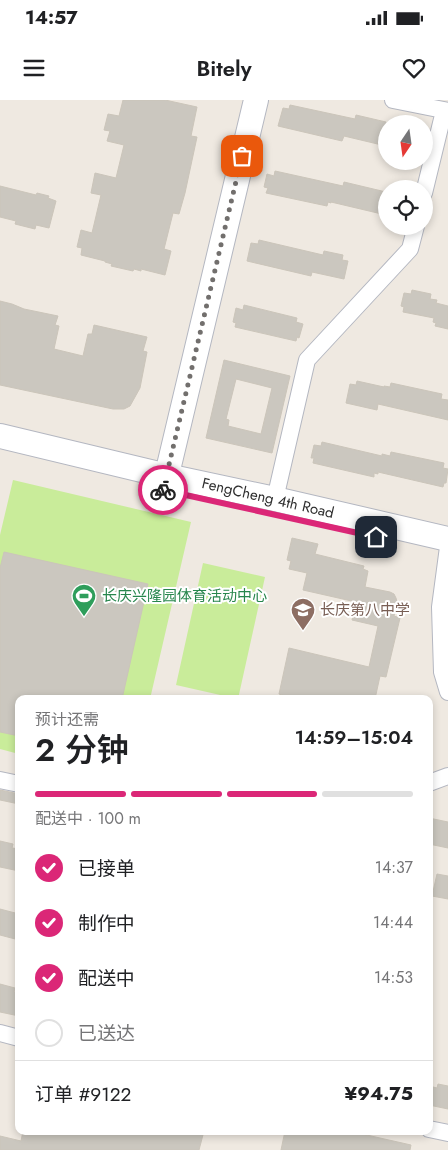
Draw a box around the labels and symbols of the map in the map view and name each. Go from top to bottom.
north arrow [378,115,432,170]
pin [221,135,263,177]
courier [138,465,188,515]
street label: FengCheng 4th Road [200,472,336,524]
pin [355,516,397,558]
sports icon: 长庆兴隆园体育活动中心 [71,583,97,617]
place label: 长庆兴隆园体育活动中心 [102,585,267,607]
school or university icon: 长庆第八中学 [290,597,316,631]
place label: 长庆第八中学 [320,599,410,621]

